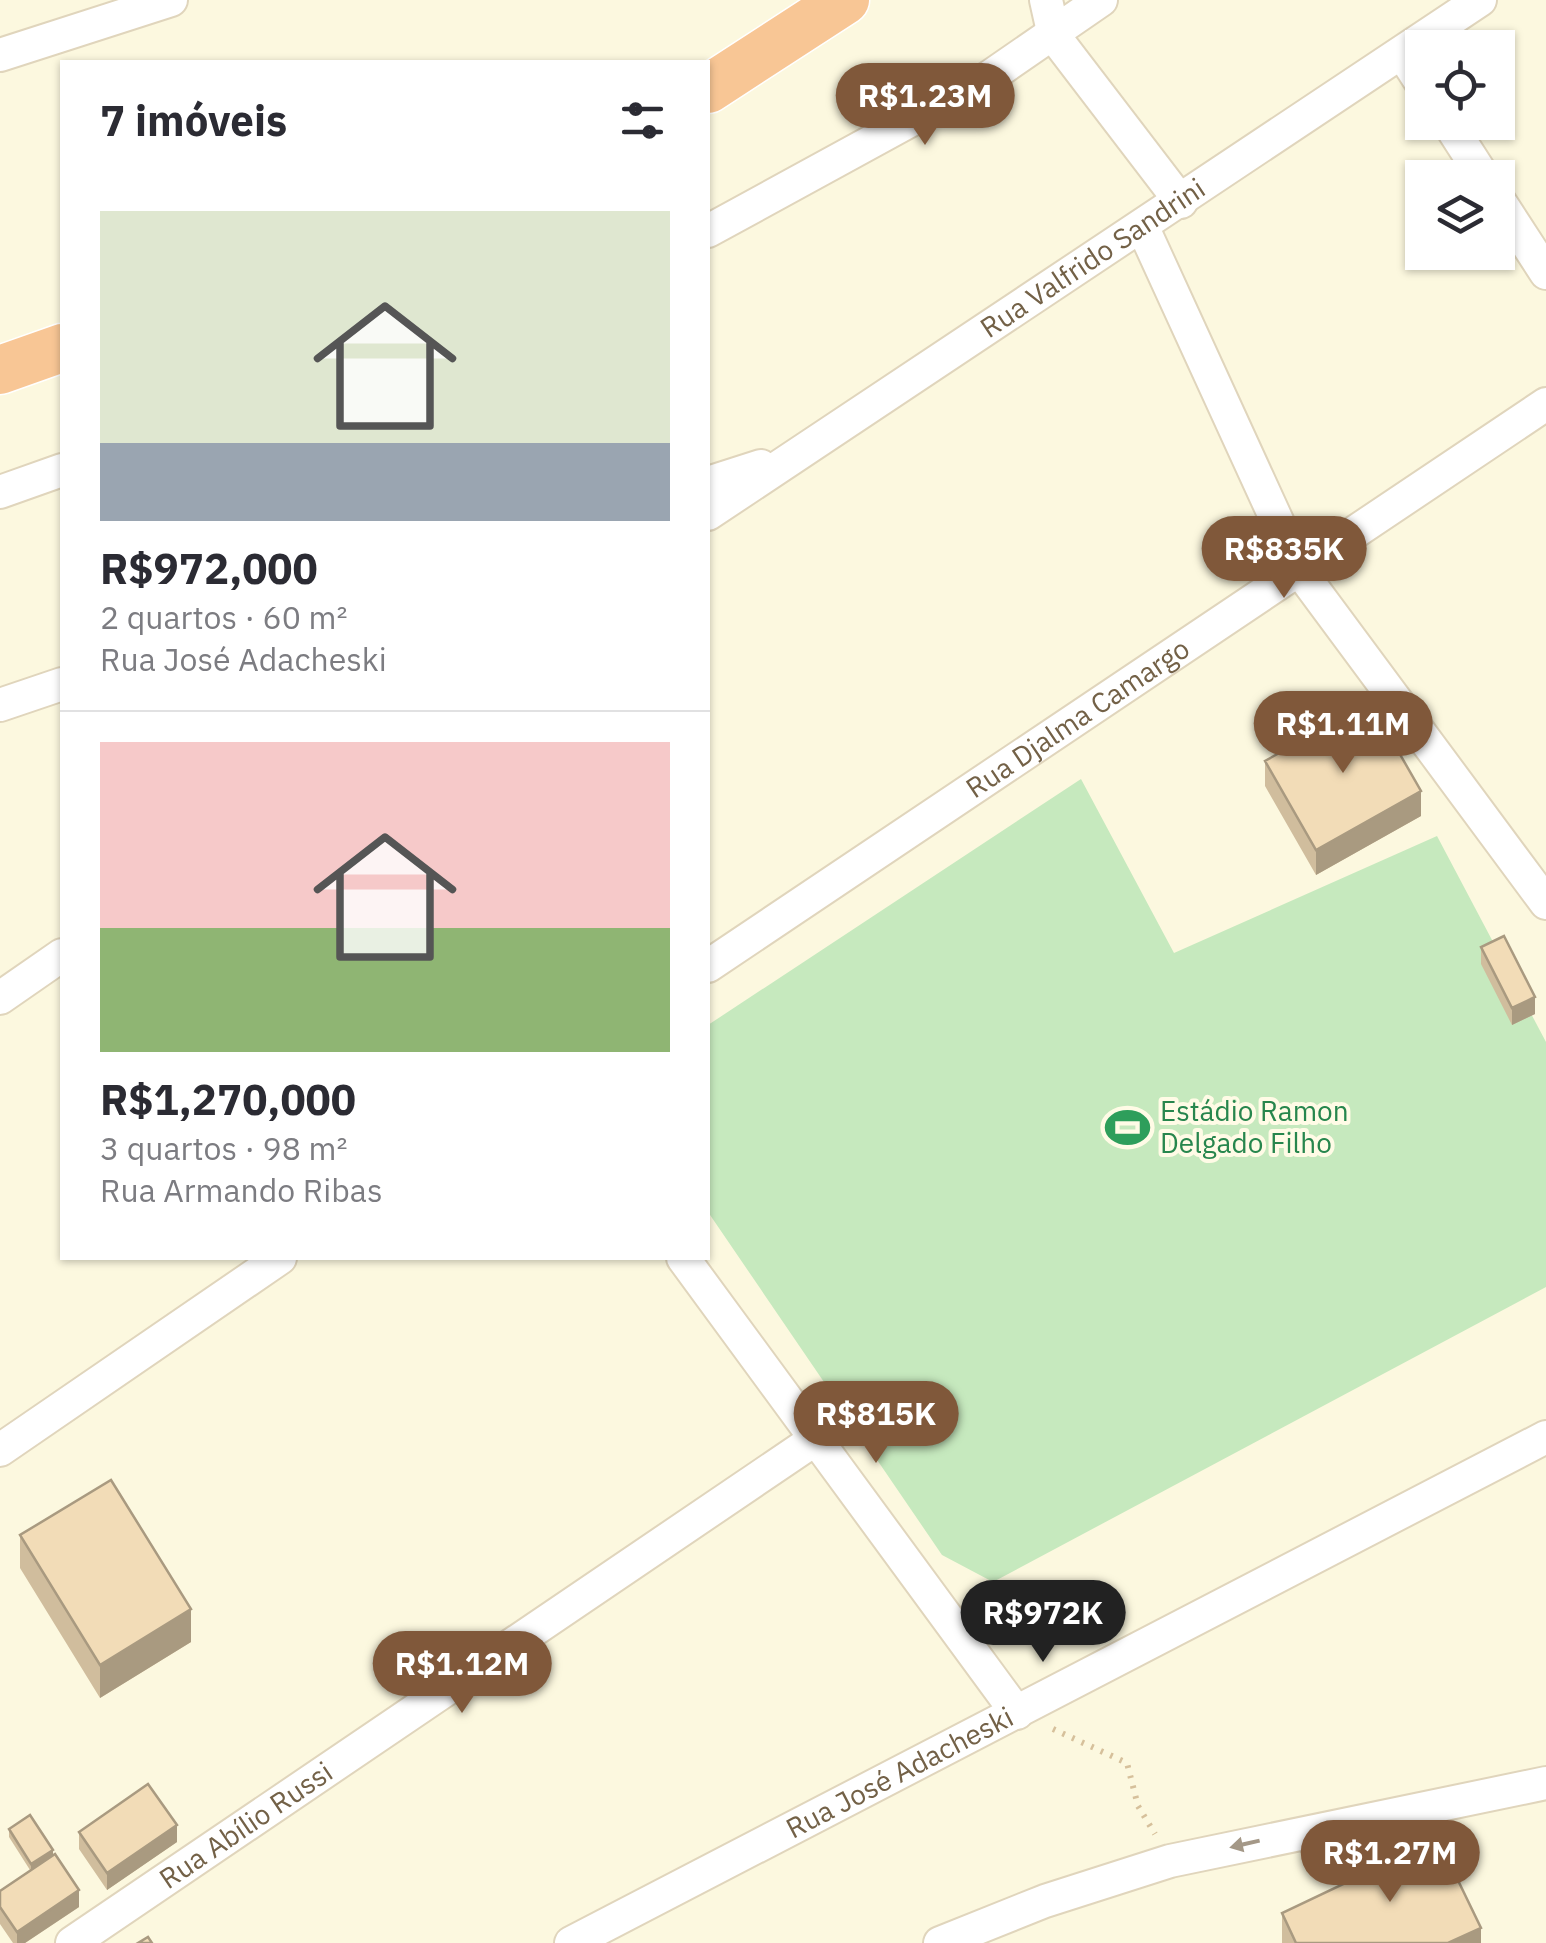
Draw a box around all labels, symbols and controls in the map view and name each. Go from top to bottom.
map controls [1405,30,1515,270]
button: locate [1405,30,1515,140]
pin: R$1.23M [833,63,1017,148]
text: R$1.23M [858,74,992,116]
text: 7 imóveis [100,93,287,148]
icon: filters [615,93,670,148]
button: layers [1405,160,1515,270]
street label: Rua Valfrido Sandrini [973,169,1212,346]
icon: home [295,276,475,456]
pin: R$835K [1203,516,1365,601]
text: R$835K [1224,527,1344,569]
text: R$972,000 [100,541,318,596]
text: 2 quartos · 60 m² [100,596,348,638]
street label: Rua Djalma Camargo [958,630,1196,806]
text: Rua José Adacheski [100,638,387,680]
pin: R$1.11M [1251,691,1435,776]
text: R$1.11M [1276,702,1410,744]
icon: home [295,807,475,987]
text: R$1,270,000 [100,1072,356,1127]
place label: Estádio Ramon Delgado Filho [1160,1092,1349,1161]
sports icon: Estádio Ramon Delgado Filho [1103,1103,1151,1151]
text: 3 quartos · 98 m² [100,1127,348,1169]
text: Rua Armando Ribas [100,1169,383,1211]
pin: R$815K [795,1381,957,1466]
text: R$815K [816,1392,936,1434]
pin: R$972K [962,1580,1124,1665]
text: R$972K [983,1591,1103,1633]
pin: R$1.12M [370,1631,554,1716]
text: R$1.12M [395,1642,529,1684]
street label: Rua José Adacheski [779,1698,1019,1846]
street label: Rua Abílio Russi [152,1753,339,1897]
pin: R$1.27M [1298,1820,1482,1905]
text: R$1.27M [1323,1831,1457,1873]
one-way arrow [1229,1837,1260,1852]

